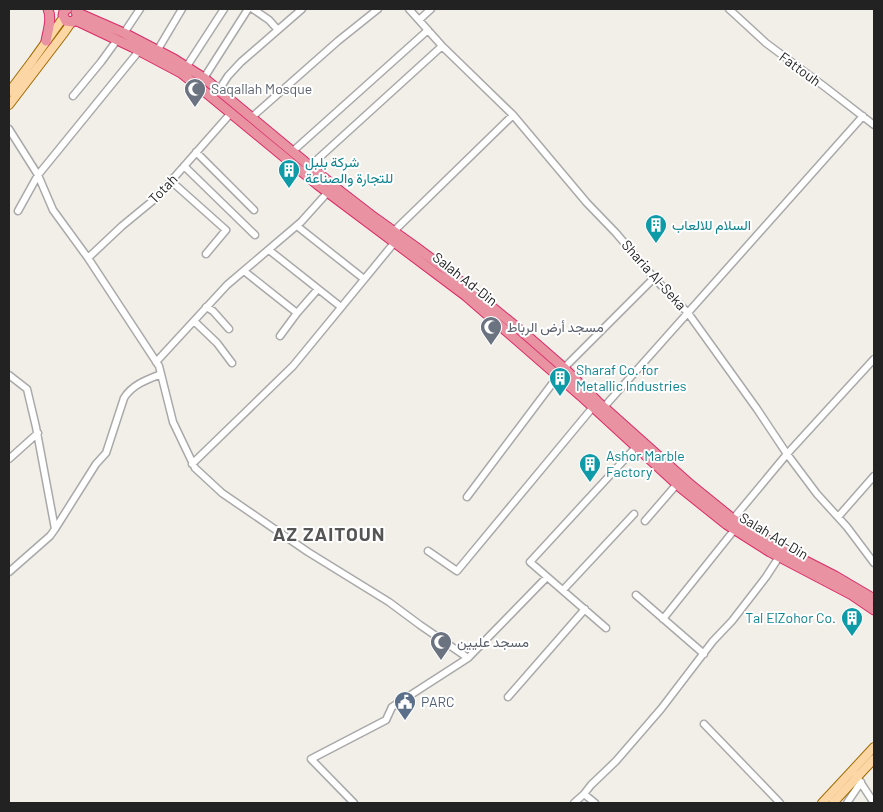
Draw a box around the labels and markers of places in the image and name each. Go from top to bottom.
mosque icon: Saqallah Mosque [183,77,207,108]
place label: Saqallah Mosque [211,80,312,97]
place label: شركة بلبل للتجارة والصناعة [305,153,393,187]
building icon: شركة بلبل للتجارة والصناعة [277,158,301,189]
building icon: السلام للالعاب [644,213,668,244]
place label: السلام للالعاب [672,216,751,234]
mosque icon: مسجد أرض الرباط [479,315,503,346]
place label: مسجد أرض الرباط [507,318,604,336]
place label: Sharaf Co. for Metallic Industries [576,361,687,394]
building icon: Sharaf Co. for Metallic Industries [548,366,572,397]
place label: Ashor Marble Factory [606,447,685,480]
building icon: Ashor Marble Factory [578,452,602,483]
building icon: Tal ElZohor Co. [840,606,864,637]
place label: Tal ElZohor Co. [745,609,836,626]
mosque icon: مسجد عليين [429,630,453,661]
place label: مسجد عليين [457,633,529,651]
public building icon: PARC [393,690,417,721]
place label: PARC [421,693,455,710]

